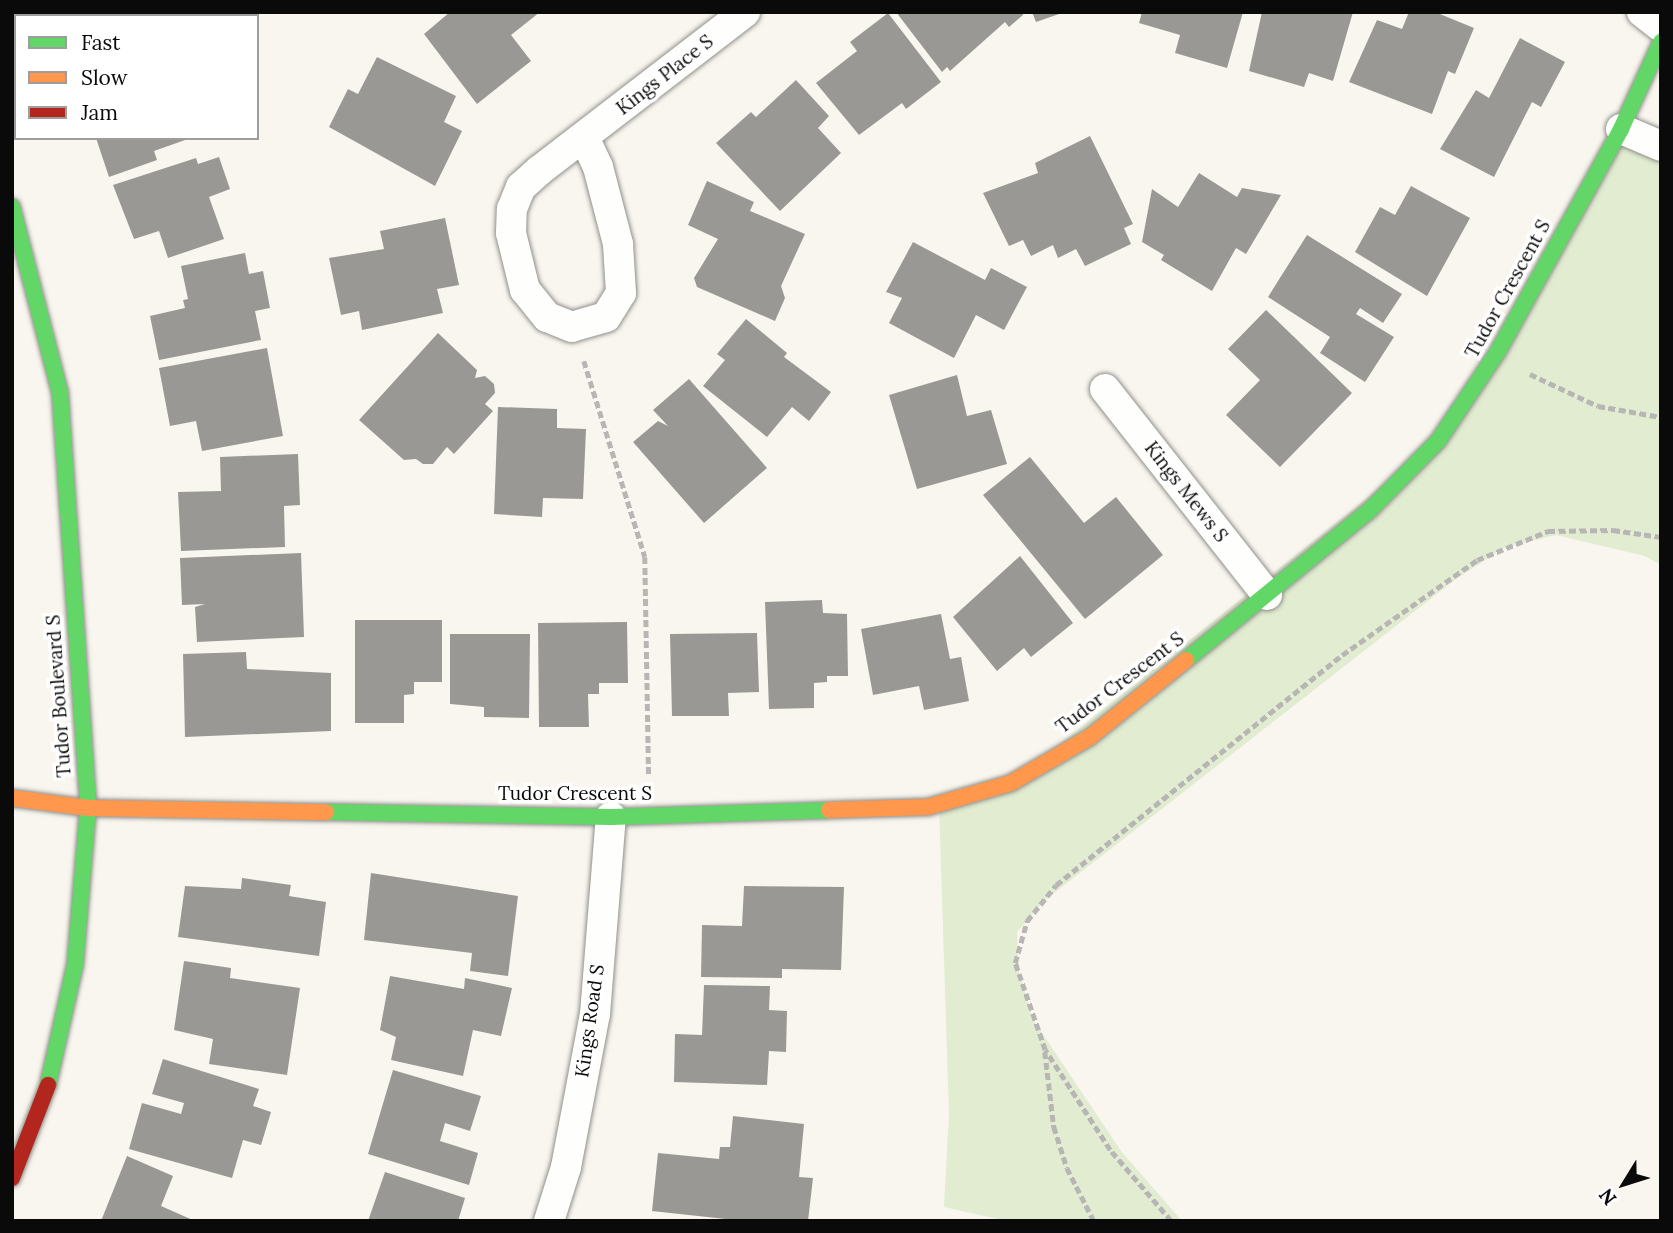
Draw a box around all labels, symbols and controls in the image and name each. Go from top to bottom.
legend [14,14,259,140]
text: Fast [81,29,120,56]
street label: Kings Place S [612,30,718,120]
text: Slow [81,64,128,91]
text: Jam [81,99,118,126]
street label: Tudor Crescent S [1461,216,1555,362]
street label: Kings Mews S [1140,437,1232,547]
street label: Tudor Boulevard S [42,614,76,778]
street label: Tudor Crescent S [1052,628,1188,738]
street label: Tudor Crescent S [498,783,652,805]
street label: Kings Road S [571,963,609,1079]
north arrow [1589,1149,1659,1219]
text: N [1593,1184,1621,1210]

